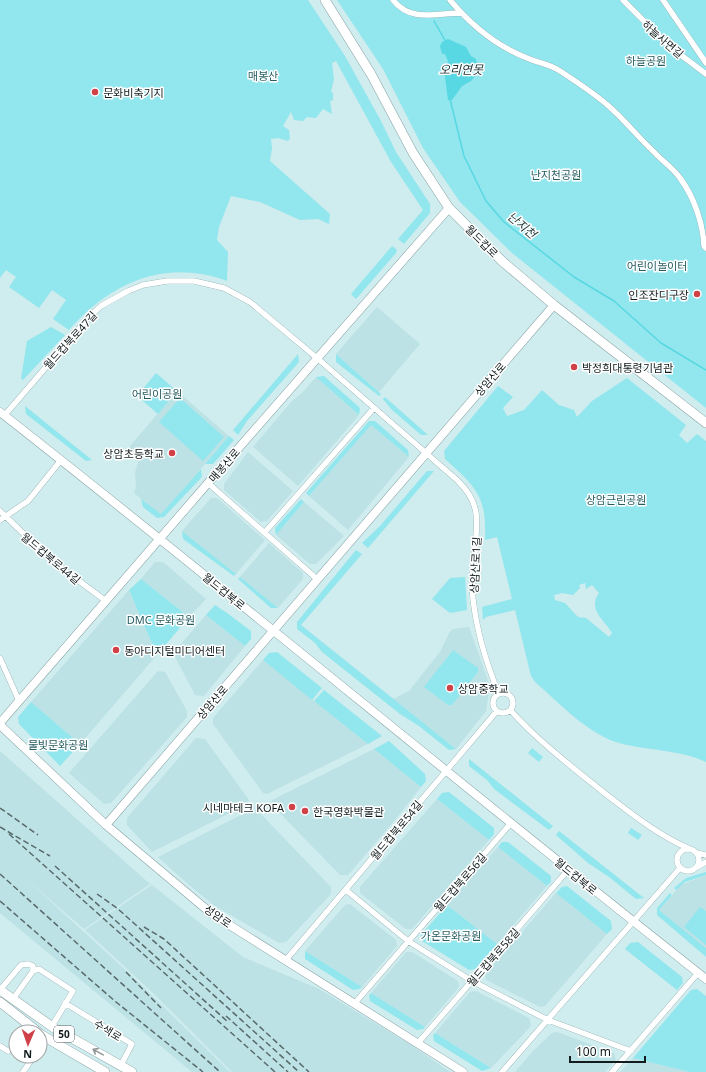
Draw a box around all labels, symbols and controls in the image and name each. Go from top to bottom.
street label: 하늘사면길 [639,17,687,61]
park label: 하늘공원 [626,53,666,68]
water label: 오리연못 [439,61,484,78]
park label: 매봉산 [248,68,278,83]
place label: 문화비축기지 [103,85,164,100]
marker: 문화비축기지 [90,87,100,97]
park label: 난지천공원 [531,167,581,182]
water label: 난지천 [504,208,542,243]
street label: 월드컵로 [462,221,502,261]
park label: 어린이놀이터 [627,258,687,273]
place label: 인조잔디구장 [628,287,689,302]
marker: 인조잔디구장 [692,289,702,299]
street label: 월드컵북로47길 [40,308,100,372]
street label: 상암산로 [471,359,509,399]
place label: 박정희대통령기념관 [582,360,673,375]
marker: 박정희대통령기념관 [569,362,579,372]
park label: 어린이공원 [132,386,182,401]
street label: 매봉산로 [205,445,243,485]
place label: 상암초등학교 [103,446,164,461]
marker: 상암초등학교 [167,448,177,458]
park label: 상암근린공원 [586,492,646,507]
street label: 월드컵북로44길 [18,529,84,587]
street label: 상암산로1길 [466,536,484,594]
street label: 월드컵북로 [200,569,248,613]
park label: DMC 문화공원 [127,612,195,627]
place label: 동아디지털미디어센터 [124,643,225,658]
marker: 동아디지털미디어센터 [111,645,121,655]
place label: 상암중학교 [458,681,509,696]
street label: 상암산로 [193,682,231,722]
marker: 상암중학교 [445,683,455,693]
park label: 물빛문화공원 [28,737,88,752]
street label: 월드컵북로54길 [367,797,425,863]
place label: 시네마테크 KOFA [203,800,285,815]
marker: 시네마테크 KOFA [287,802,297,812]
place label: 한국영화박물관 [313,804,384,819]
marker: 한국영화박물관 [300,806,310,816]
street label: 월드컵북로56길 [430,849,490,915]
street label: 월드컵북로 [552,854,600,898]
street label: 성암로 [201,901,235,931]
street label: 월드컵북로58길 [463,924,523,990]
park label: 가온문화공원 [421,928,481,943]
street label: 수색로 [91,1016,125,1044]
north arrow [8,1024,48,1064]
road number: 50 [54,1026,74,1042]
scale bar [570,1038,645,1064]
text: 100 m [576,1043,611,1060]
text: N [23,1047,32,1062]
one-way arrow [93,1048,105,1056]

